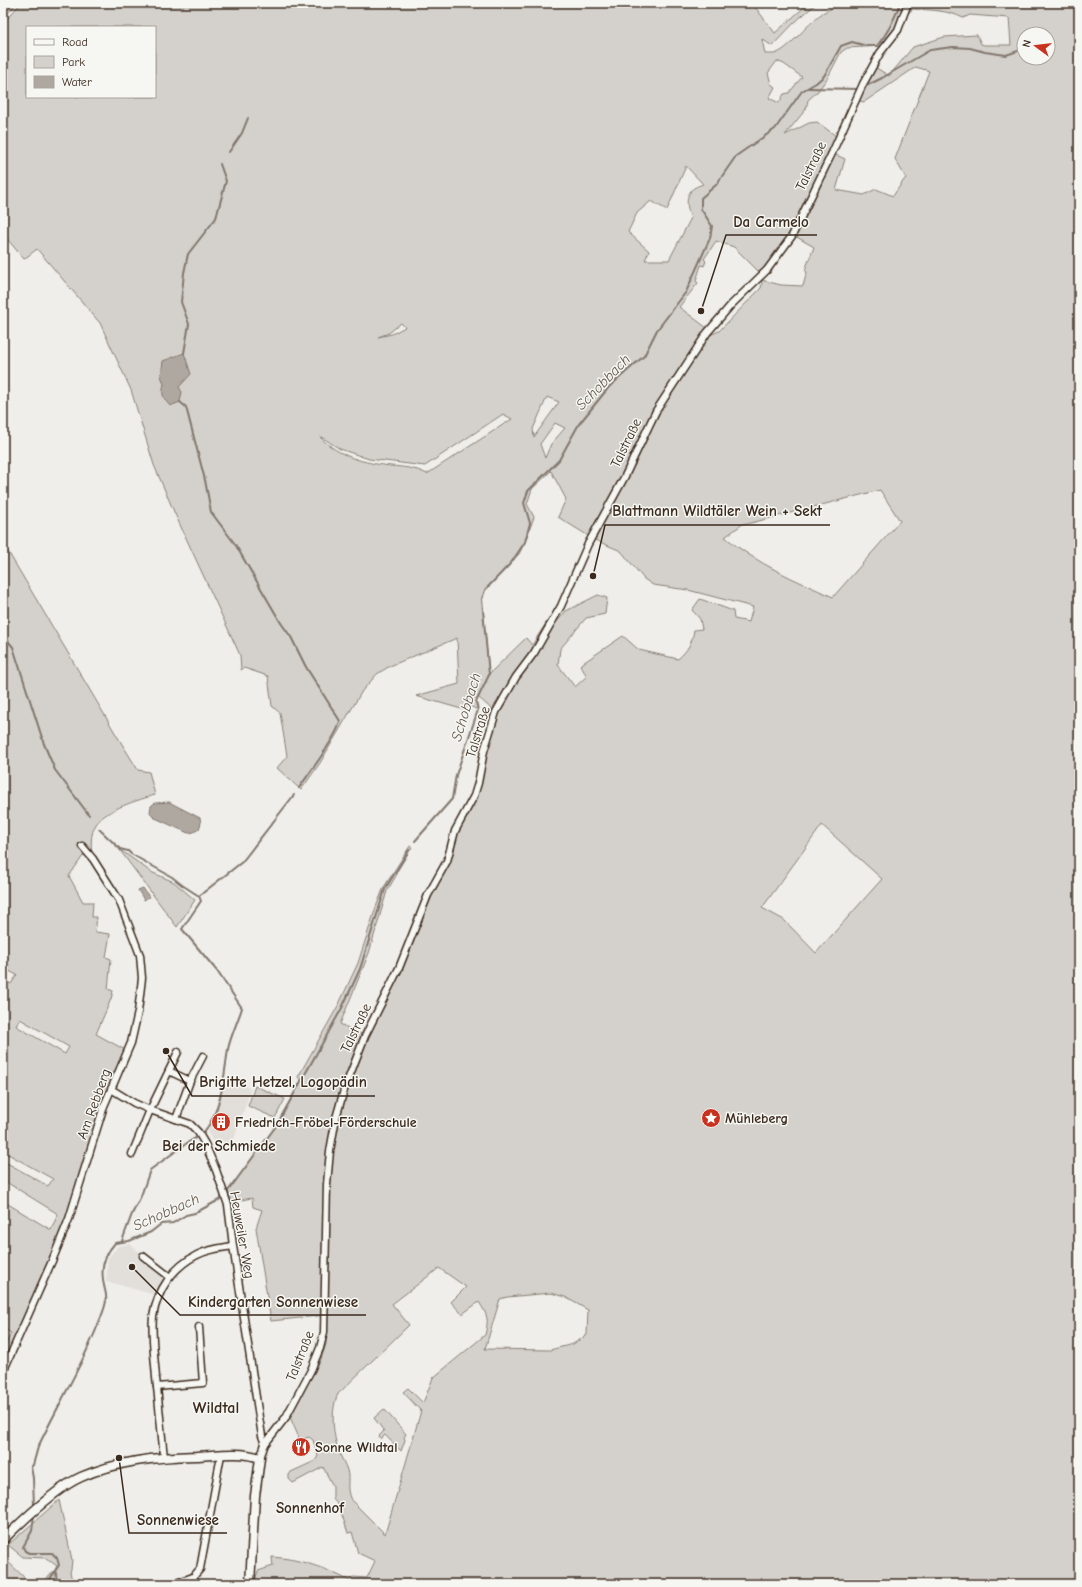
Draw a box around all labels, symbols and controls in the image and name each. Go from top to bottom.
legend [26,26,156,98]
north arrow [1016,26,1056,66]
text: Road [62,35,88,49]
text: N [1020,38,1034,49]
text: Park [62,55,85,69]
text: Water [62,75,92,89]
street label: Talstraße [792,138,830,194]
callout: Da Carmelo [726,208,817,235]
text: Da Carmelo [733,213,809,231]
water label: Schobbach [572,350,634,414]
street label: Talstraße [607,415,645,471]
callout: Blattmann Wildtäler Wein + Sekt [605,498,830,525]
text: Blattmann Wildtäler Wein + Sekt [612,502,823,520]
water label: Schobbach [447,671,485,743]
street label: Talstraße [462,704,494,760]
street label: Talstraße [337,1000,375,1056]
street label: Am Rebberg [73,1066,115,1142]
callout: Brigitte Hetzel, Logopädin [192,1069,375,1096]
text: Brigitte Hetzel, Logopädin [199,1073,367,1091]
place icon: Mühleberg [700,1107,722,1129]
place label: Mühleberg [725,1110,788,1127]
building icon: Friedrich-Fröbel-Förderschule [210,1111,232,1133]
place label: Friedrich-Fröbel-Förderschule [235,1114,417,1131]
district label: Bei der Schmiede [162,1137,276,1155]
water label: Schobbach [130,1189,202,1235]
street label: Heuweiler Weg [226,1190,258,1280]
callout: Kindergarten Sonnenwiese [180,1288,366,1315]
text: Kindergarten Sonnenwiese [188,1293,358,1311]
street label: Talstraße [282,1328,318,1384]
district label: Wildtal [193,1399,239,1417]
restaurant icon: Sonne Wildtal [290,1436,312,1458]
place label: Sonne Wildtal [315,1439,398,1456]
district label: Sonnenhof [276,1499,345,1517]
callout: Sonnenwiese [129,1506,227,1533]
text: Sonnenwiese [137,1511,219,1529]

